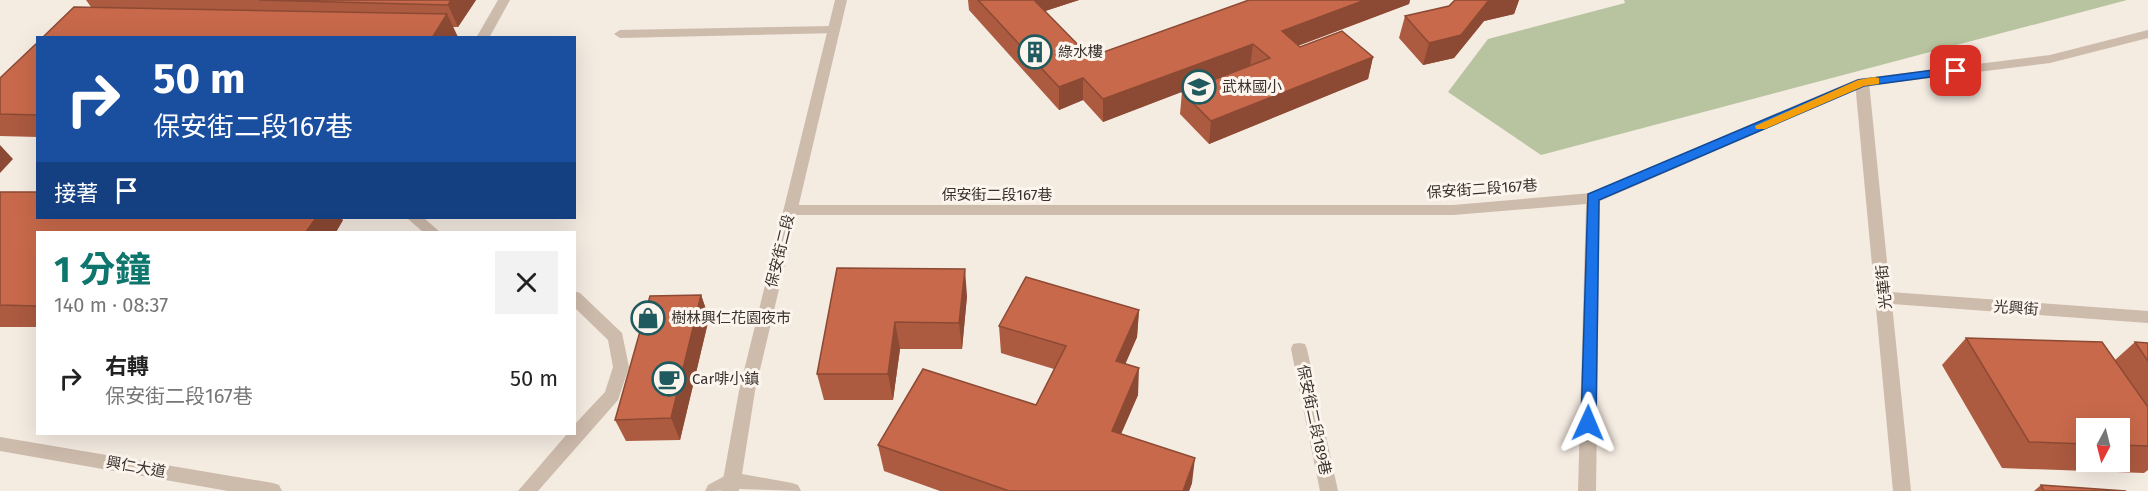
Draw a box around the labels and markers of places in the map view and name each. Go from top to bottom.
building icon: 綠水樓 [1017,34,1053,70]
place label: 綠水樓 [1058,43,1103,61]
pin [1930,45,1981,96]
school or university icon: 武林國小 [1181,69,1217,105]
place label: 武林國小 [1222,78,1282,96]
shop icon: 樹林興仁花園夜市 [630,300,666,336]
place label: 樹林興仁花園夜市 [671,309,791,327]
cafe icon: Car啡小鎮 [651,361,687,397]
place label: Car啡小鎮 [692,370,759,388]

